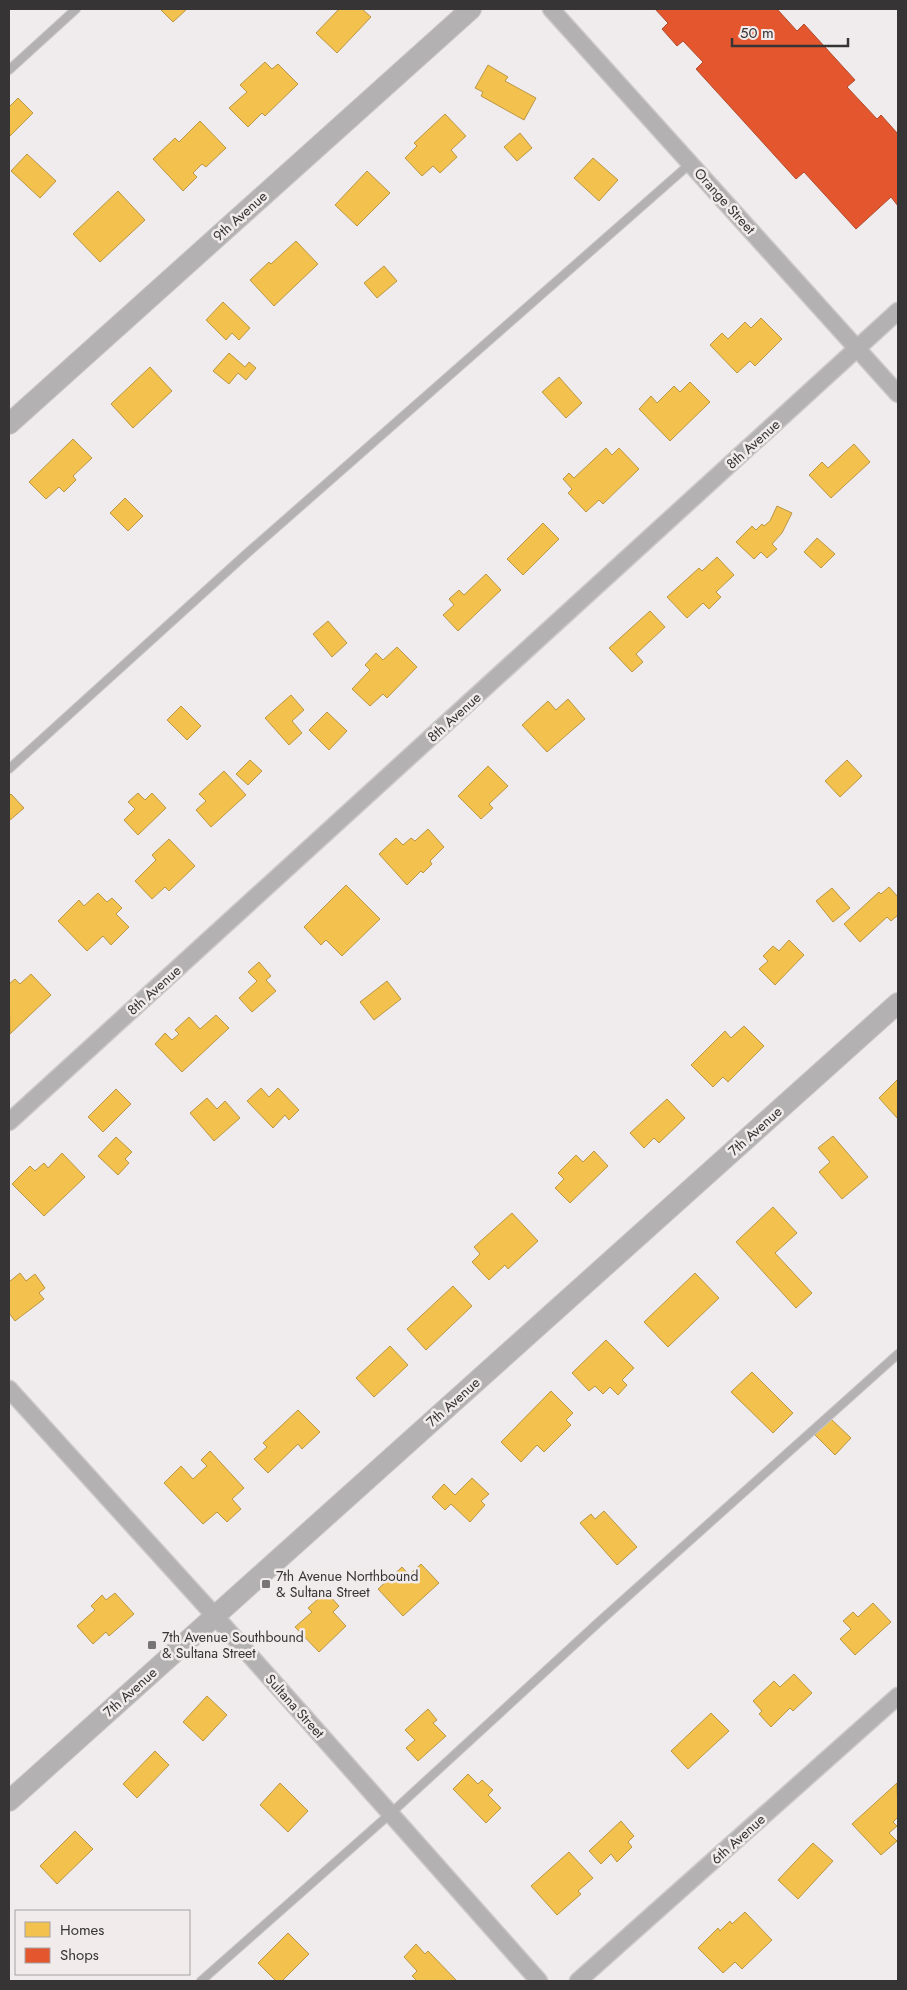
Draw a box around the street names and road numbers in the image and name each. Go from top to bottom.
street label: Orange Street [690,164,761,239]
street label: 9th Avenue [209,186,271,246]
street label: 8th Avenue [722,414,784,474]
street label: 8th Avenue [423,687,485,747]
street label: 8th Avenue [123,960,185,1020]
street label: 7th Avenue [724,1102,786,1160]
street label: 7th Avenue [422,1373,484,1431]
street label: 7th Avenue [99,1663,161,1721]
street label: Sultana Street [261,1670,330,1743]
street label: 6th Avenue [707,1809,769,1869]

